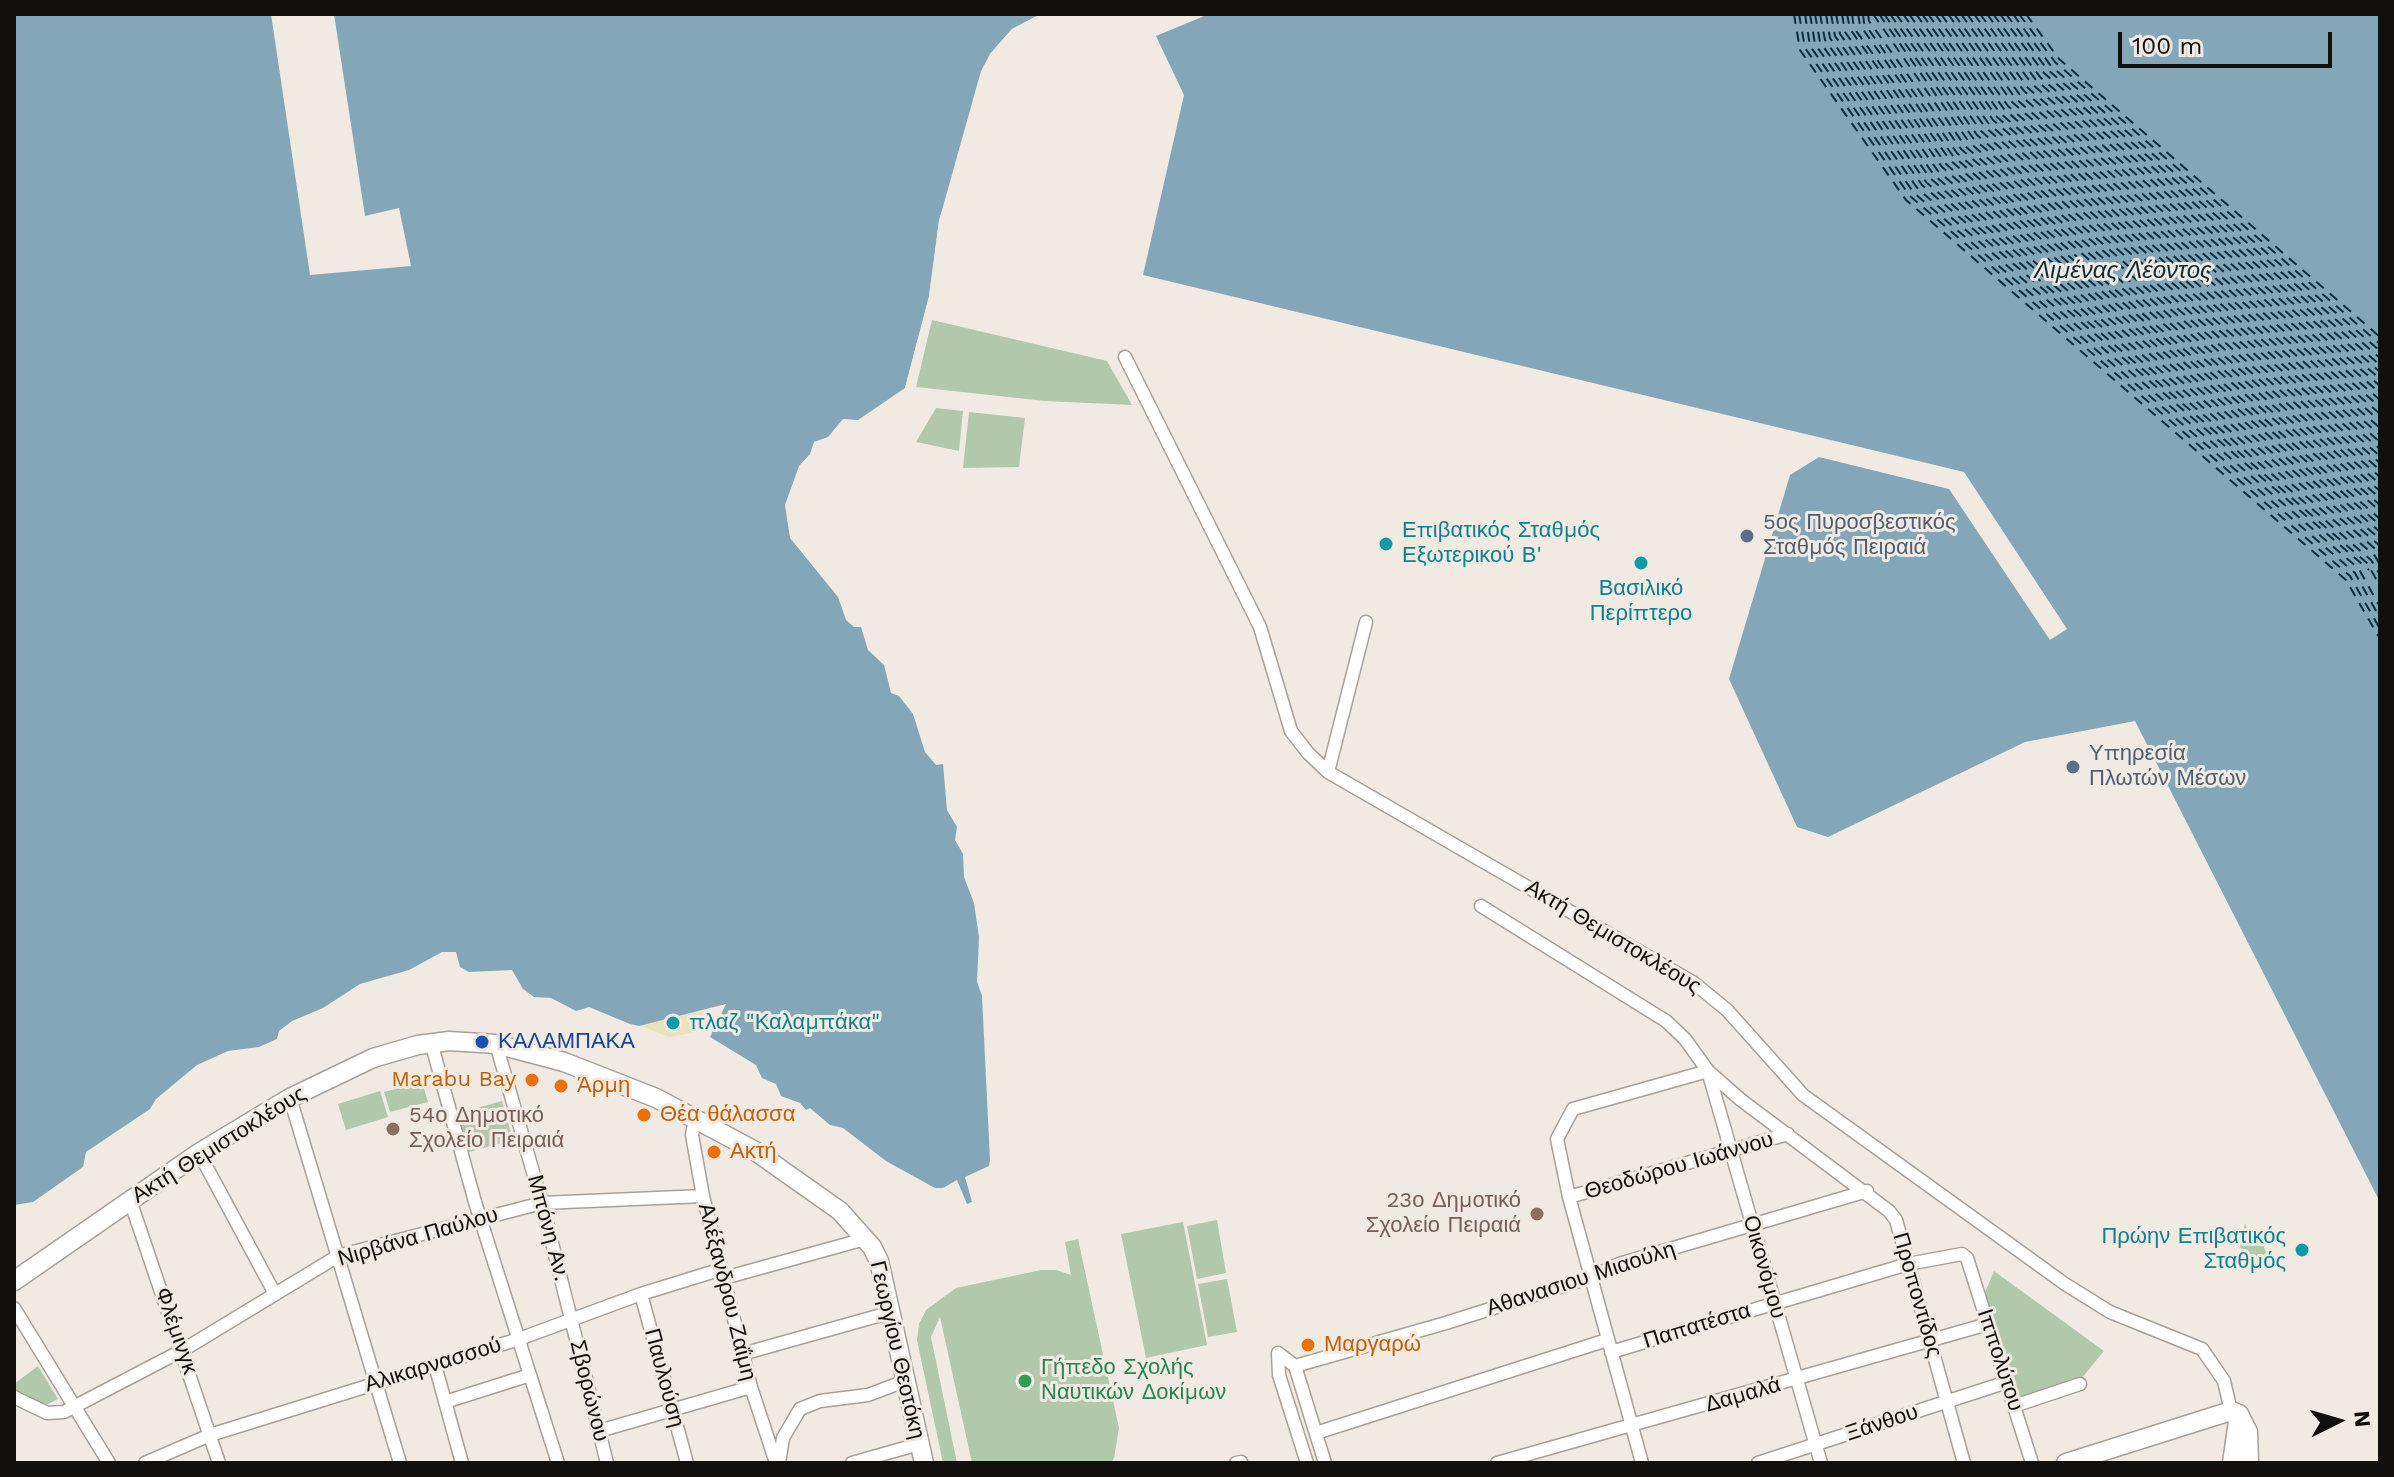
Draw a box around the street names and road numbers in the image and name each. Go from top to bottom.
street label: Ακτή Θεμιστοκλέους [1520,874,1706,1000]
street label: Ακτή Θεμιστοκλέους [127,1081,311,1209]
street label: Θεοδώρου Ιωάννου [1582,1126,1776,1206]
street label: Μπόνη Αν. [521,1172,575,1284]
street label: Αλέξανδρου Ζαΐμη [692,1201,762,1383]
street label: Νιρβάνα Παύλου [335,1202,501,1272]
street label: Οικονόμου [1737,1212,1791,1322]
street label: Προποντίδος [1887,1229,1947,1361]
street label: Αθανασιου Μιαούλη [1483,1236,1679,1322]
street label: Γεωργίου Θεοτόκη [864,1258,930,1442]
street label: Φλέμινγκ [149,1284,203,1378]
street label: Παπατέστα [1640,1297,1754,1355]
street label: Ιππολύτου [1971,1306,2029,1414]
street label: Παυλούση [638,1326,690,1430]
street label: Αλικαρνασσού [361,1332,505,1398]
street label: Σβορώνου [564,1338,614,1444]
street label: Δαμαλά [1702,1372,1784,1418]
street label: Ξάνθου [1842,1399,1922,1447]

